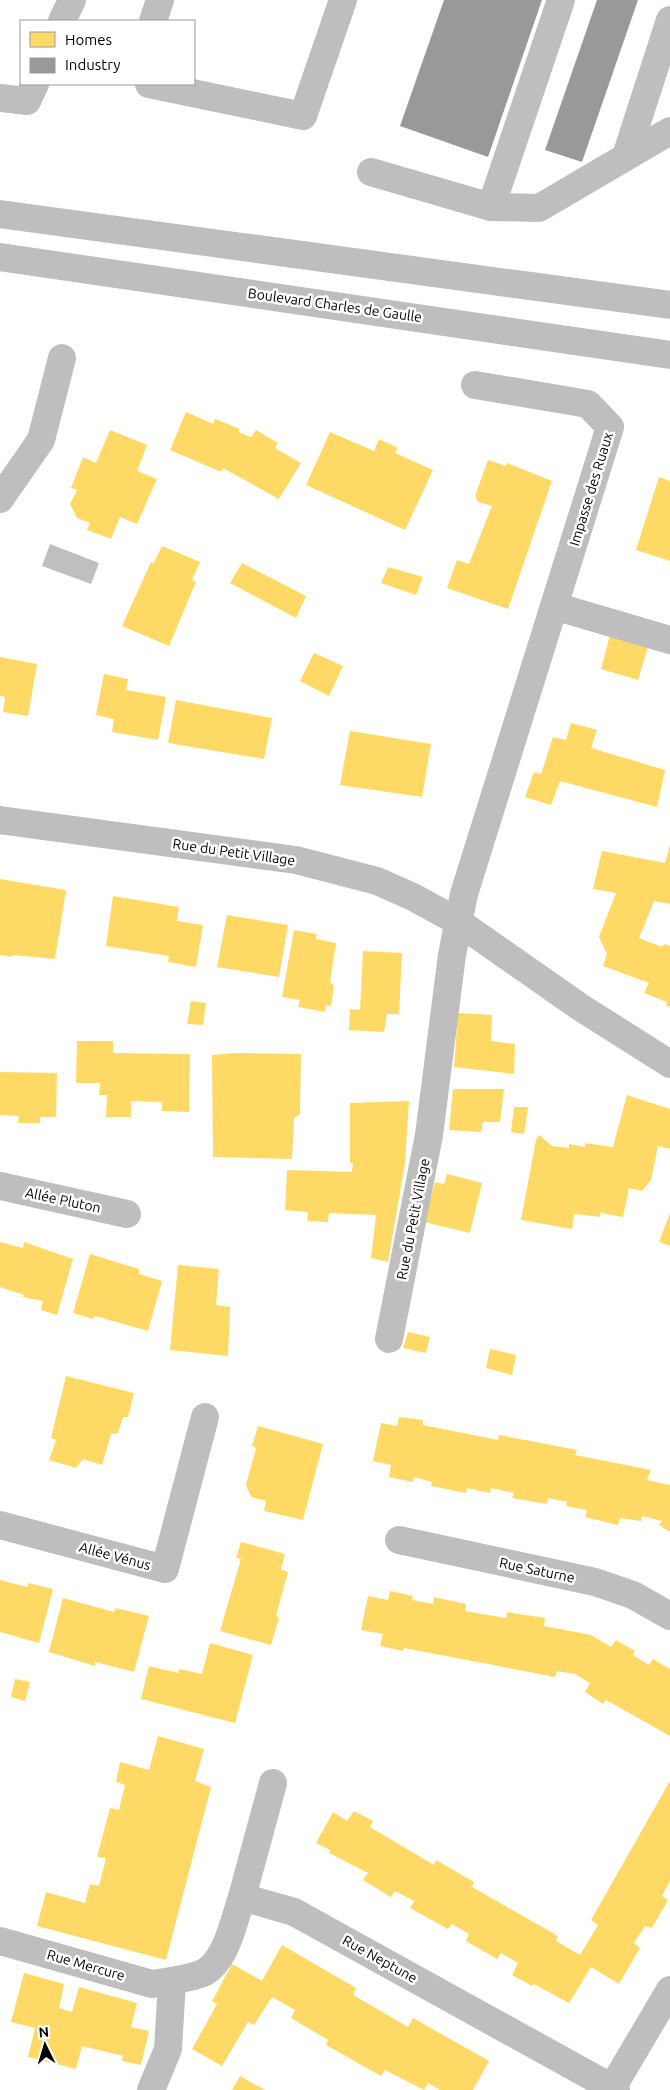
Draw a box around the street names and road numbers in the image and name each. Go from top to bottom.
street label: Boulevard Charles de Gaulle [247,285,423,325]
street label: Impasse des Ruaux [566,430,616,548]
street label: Rue du Petit Village [172,835,296,869]
street label: Rue du Petit Village [393,1157,433,1281]
street label: Allée Pluton [24,1184,102,1216]
street label: Allée Vénus [78,1539,152,1573]
street label: Rue Saturne [498,1554,576,1586]
street label: Rue Neptune [340,1932,420,1986]
street label: Rue Mercure [45,1946,127,1984]

